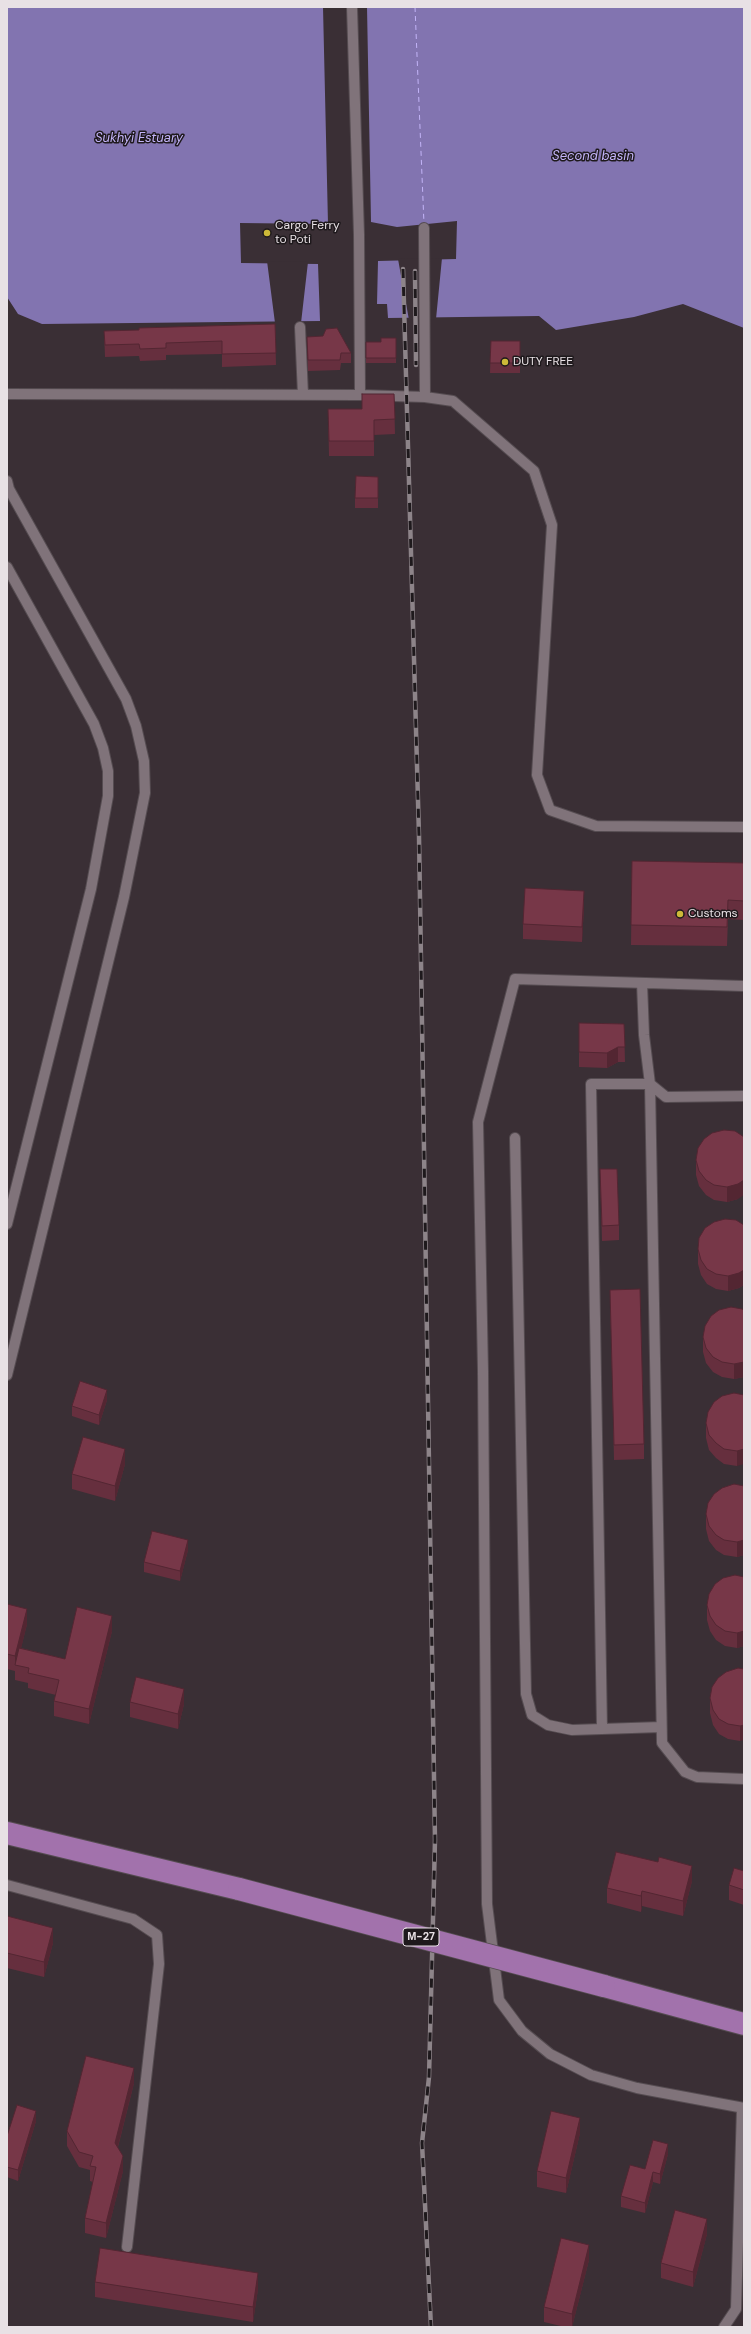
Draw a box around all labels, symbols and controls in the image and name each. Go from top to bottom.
water label: Sukhyi Estuary [95,131,183,147]
water label: Second basin [552,149,634,165]
place label: Cargo Ferry to Poti [275,219,340,247]
marker: Cargo Ferry to Poti [262,228,272,238]
place label: DUTY FREE [513,355,573,369]
marker: DUTY FREE [500,357,510,367]
place label: Customs [688,907,738,921]
marker: Customs [675,909,685,919]
road number: М-27 [403,1928,439,1946]

